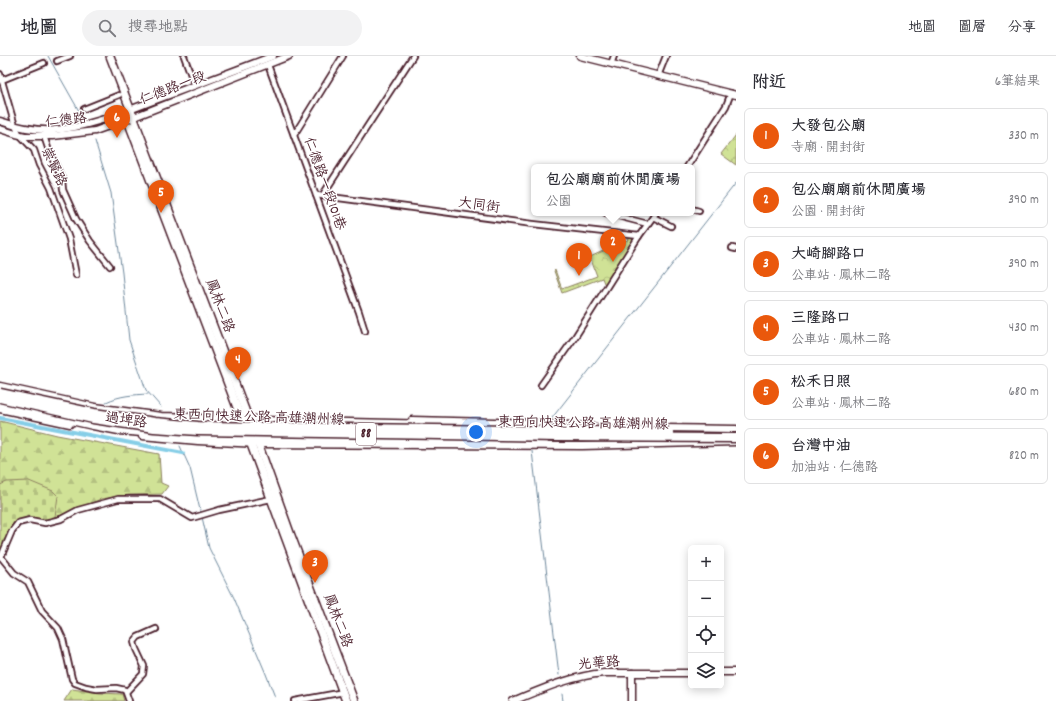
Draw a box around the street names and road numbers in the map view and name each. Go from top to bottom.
street label: 仁德路一段 [137,67,209,111]
street label: 仁德路 [44,109,88,133]
street label: 仁德路一段101巷 [298,135,350,234]
street label: 崇賢路 [35,144,71,190]
street label: 大同街 [457,193,501,219]
street label: 鳳林二路 [200,276,238,336]
street label: 東西向快速公路 高雄潮州線 [173,405,345,431]
street label: 過埤路 [104,408,148,434]
street label: 東西向快速公路 高雄潮州線 [497,413,669,435]
road number: 88 [356,423,376,445]
street label: 鳳林二路 [318,591,356,651]
street label: 光華路 [577,652,621,676]

